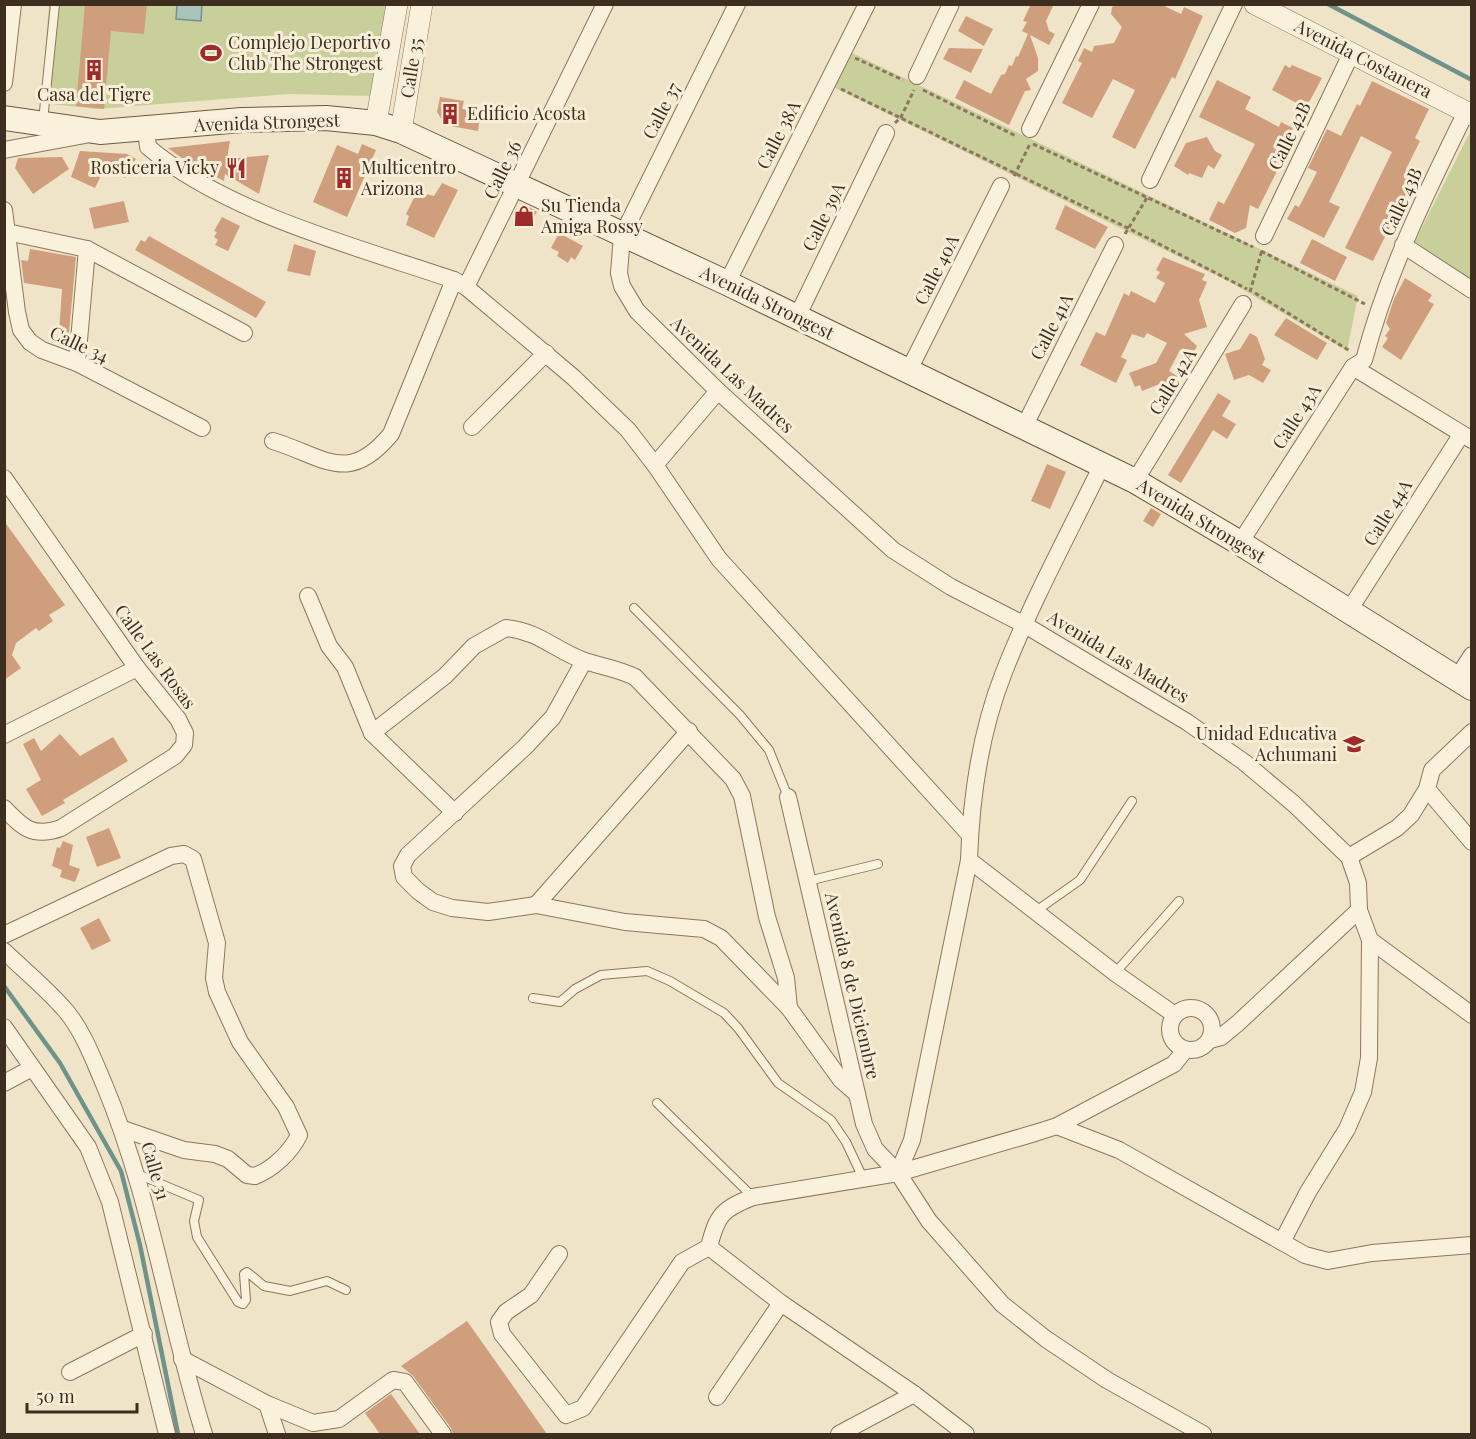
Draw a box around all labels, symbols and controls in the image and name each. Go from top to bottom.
street label: Avenida Costanera [1290,13,1436,103]
place label: Complejo Deportivo Club The Strongest [228,30,391,75]
street label: Calle 35 [394,36,428,100]
sports icon: Complejo Deportivo Club The Strongest [199,41,223,65]
building icon: Casa del Tigre [82,58,106,82]
street label: Calle 37 [637,78,686,143]
place label: Casa del Tigre [37,82,151,106]
street label: Calle 38A [751,96,806,173]
street label: Calle 42B [1262,97,1316,174]
place label: Edificio Acosta [467,101,586,125]
building icon: Edificio Acosta [438,102,462,126]
street label: Avenida Strongest [193,107,341,137]
street label: Calle 36 [478,136,527,203]
place label: Rosticeria Vicky [90,155,219,179]
place label: Multicentro Arizona [360,155,456,200]
restaurant icon: Rosticeria Vicky [224,156,248,180]
street label: Calle 43B [1375,164,1427,240]
building icon: Multicentro Arizona [332,166,356,190]
street label: Calle 39A [796,178,850,255]
place label: Su Tienda Amiga Rossy [540,193,643,238]
shop icon: Su Tienda Amiga Rossy [512,204,536,228]
street label: Calle 40A [908,230,964,309]
street label: Avenida Strongest [696,259,839,345]
street label: Calle 41A [1024,289,1078,364]
street label: Avenida Las Madres [665,310,800,438]
street label: Calle 34 [46,320,113,368]
street label: Calle 42A [1143,343,1202,419]
street label: Calle 43A [1266,379,1326,453]
street label: Avenida Strongest [1132,472,1271,568]
street label: Calle 44A [1357,474,1417,550]
street label: Calle Las Rosas [110,599,202,714]
street label: Avenida Las Madres [1043,604,1194,708]
place label: Unidad Educativa Achumani [1196,721,1337,766]
school or university icon: Unidad Educativa Achumani [1342,732,1366,756]
street label: Avenida 8 de Diciembre [820,889,886,1082]
street label: Calle 31 [136,1139,176,1203]
scale bar [27,1376,136,1414]
text: 50 m [36,1384,75,1408]

